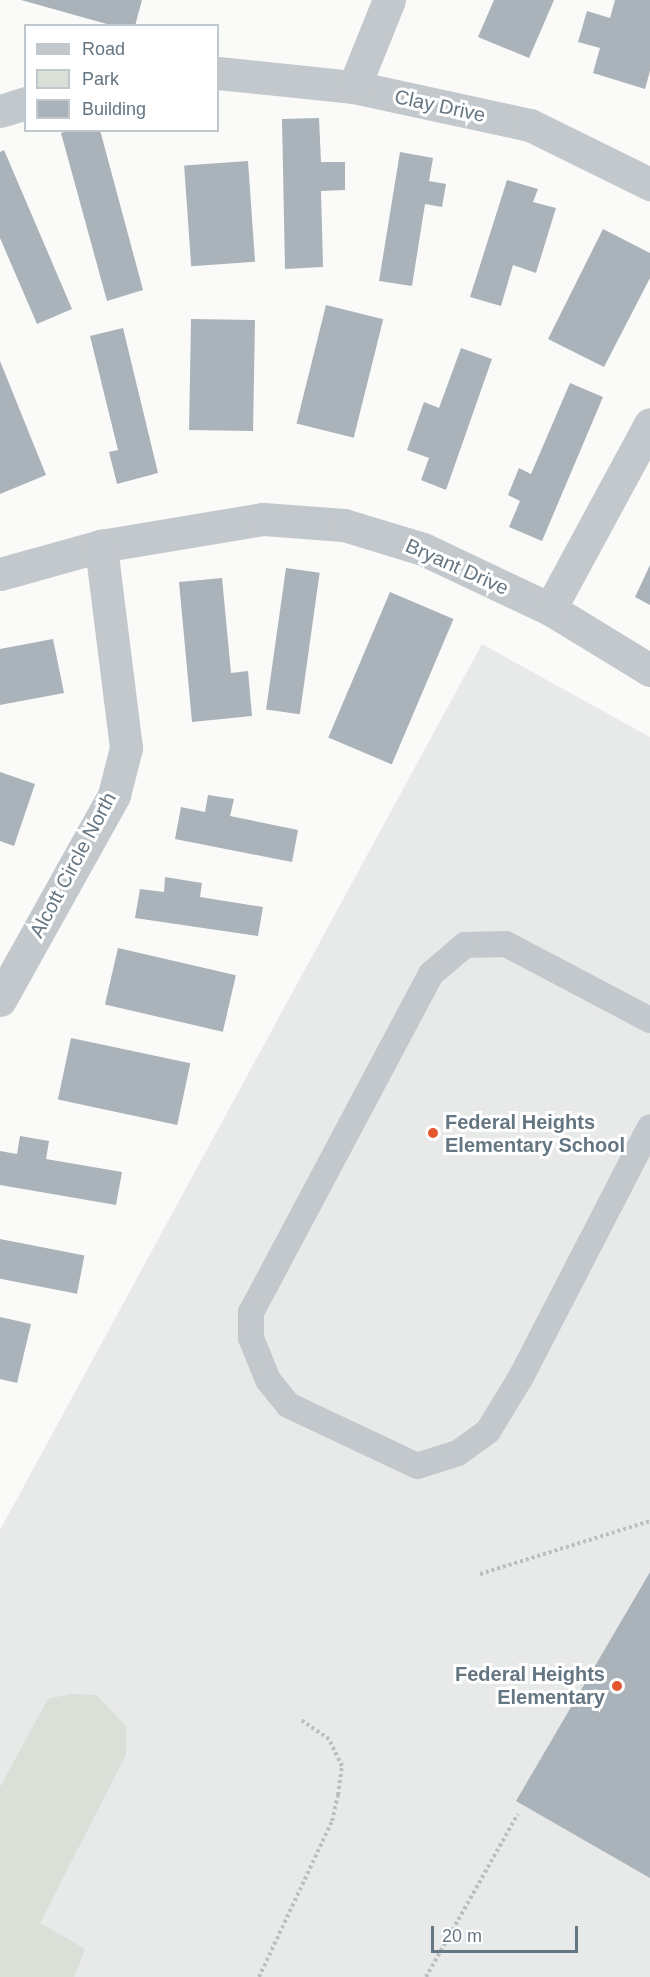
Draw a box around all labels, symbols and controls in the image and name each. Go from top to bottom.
legend [24,24,219,132]
text: Road [82,39,125,59]
text: Park [82,69,119,89]
street label: Clay Drive [392,85,488,127]
text: Building [82,99,146,119]
street label: Bryant Drive [402,534,512,600]
street label: Alcott Circle North [25,788,121,942]
place label: Federal Heights Elementary School [445,1110,625,1157]
marker: Federal Heights Elementary School [426,1126,440,1140]
place label: Federal Heights Elementary [455,1662,605,1709]
marker: Federal Heights Elementary [610,1679,624,1693]
scale bar [434,1914,581,1952]
text: 20 m [442,1926,482,1946]

